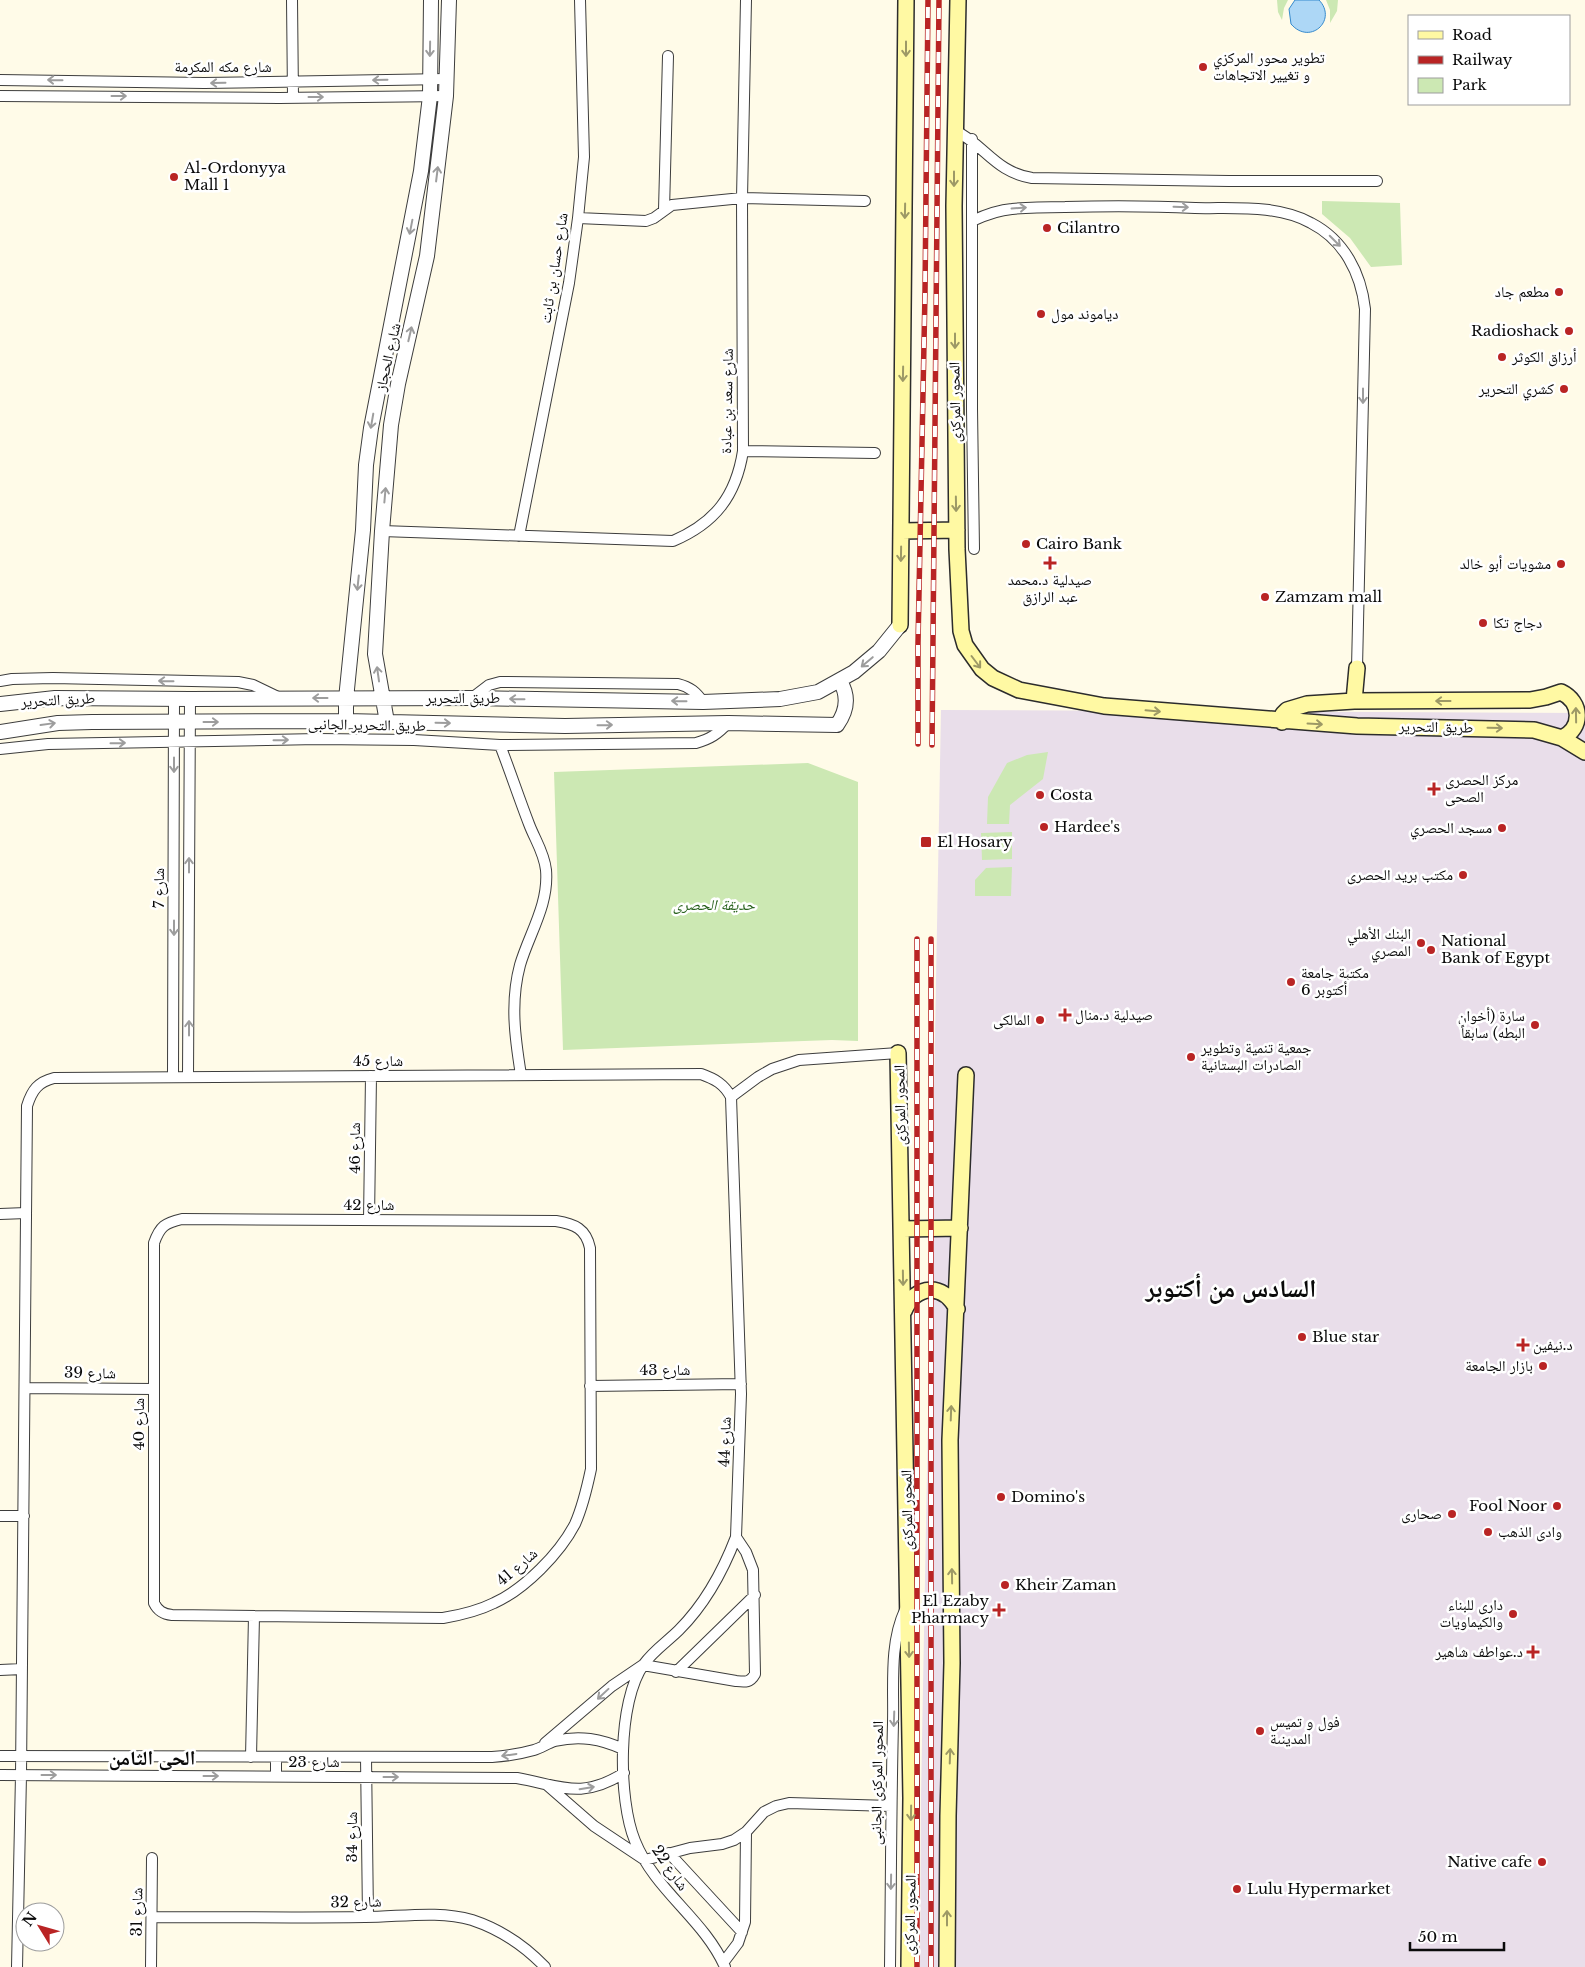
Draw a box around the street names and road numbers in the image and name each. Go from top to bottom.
street label: شارع مكه المكرمة [174,57,272,77]
street label: شارع حسان بن ثابت [535,211,573,325]
street label: شارع الحجاز [370,321,406,394]
street label: شارع سعد بن عبادة [716,348,738,454]
street label: المحور المركزى [944,362,966,442]
street label: طريق التحرير [19,688,96,712]
street label: طريق التحرير [425,688,500,708]
street label: طريق التحرير الجانبى [308,714,426,736]
street label: طريق التحرير [1398,716,1473,738]
street label: شارع 7 [149,868,169,908]
street label: شارع 45 [353,1051,403,1071]
street label: المحور المركزى [889,1065,911,1145]
street label: شارع 46 [345,1122,365,1174]
street label: شارع 42 [344,1195,395,1215]
street label: شارع 43 [640,1360,691,1380]
street label: شارع 39 [64,1363,116,1383]
street label: شارع 40 [129,1398,149,1450]
street label: شارع 44 [714,1416,736,1468]
street label: المحور المركزى [896,1470,918,1550]
street label: شارع 41 [492,1544,542,1590]
street label: المحور المركزى الجانبى [866,1721,888,1845]
street label: شارع 23 [288,1752,340,1772]
street label: شارع 34 [342,1811,362,1862]
street label: شارع 22 [647,1841,693,1895]
street label: المحور المركزى [899,1875,921,1955]
street label: شارع 31 [127,1887,147,1937]
street label: شارع 32 [330,1892,382,1912]

